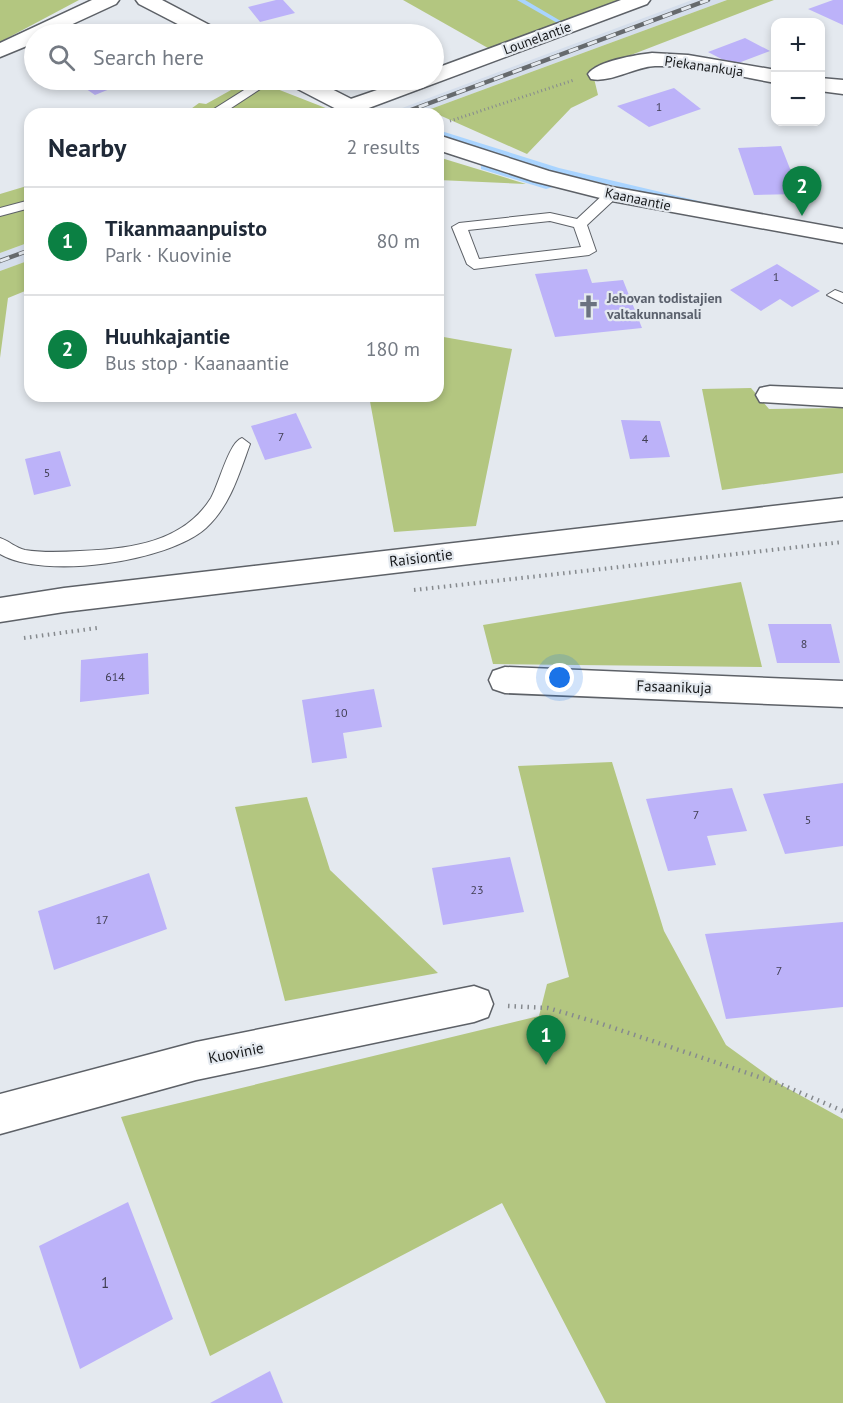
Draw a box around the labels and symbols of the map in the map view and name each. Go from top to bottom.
street label: Lounelantie [501,17,573,59]
street label: Piekanankuja [663,52,745,80]
house number: 1 [656,99,662,114]
pin: 2 [782,166,822,216]
street label: Kaanaantie [603,183,673,215]
house number: 1 [773,269,779,284]
place label: Jehovan todistajien valtakunnansali [606,289,722,323]
church icon: Jehovan todistajien valtakunnansali [576,293,602,319]
house number: 7 [278,429,284,444]
house number: 4 [642,431,649,446]
house number: 5 [44,465,50,480]
street label: Raisiontie [388,544,454,571]
house number: 8 [801,636,807,651]
your location [545,663,574,692]
house number: 614 [105,669,125,684]
street label: Fasaanikuja [636,676,712,697]
house number: 10 [334,705,348,720]
house number: 7 [693,807,699,822]
house number: 5 [805,812,811,827]
house number: 23 [470,882,484,897]
house number: 17 [95,912,109,927]
house number: 7 [776,963,782,978]
pin: 1 [526,1016,566,1065]
street label: Kuovinie [207,1038,265,1067]
house number: 1 [101,1273,109,1292]

